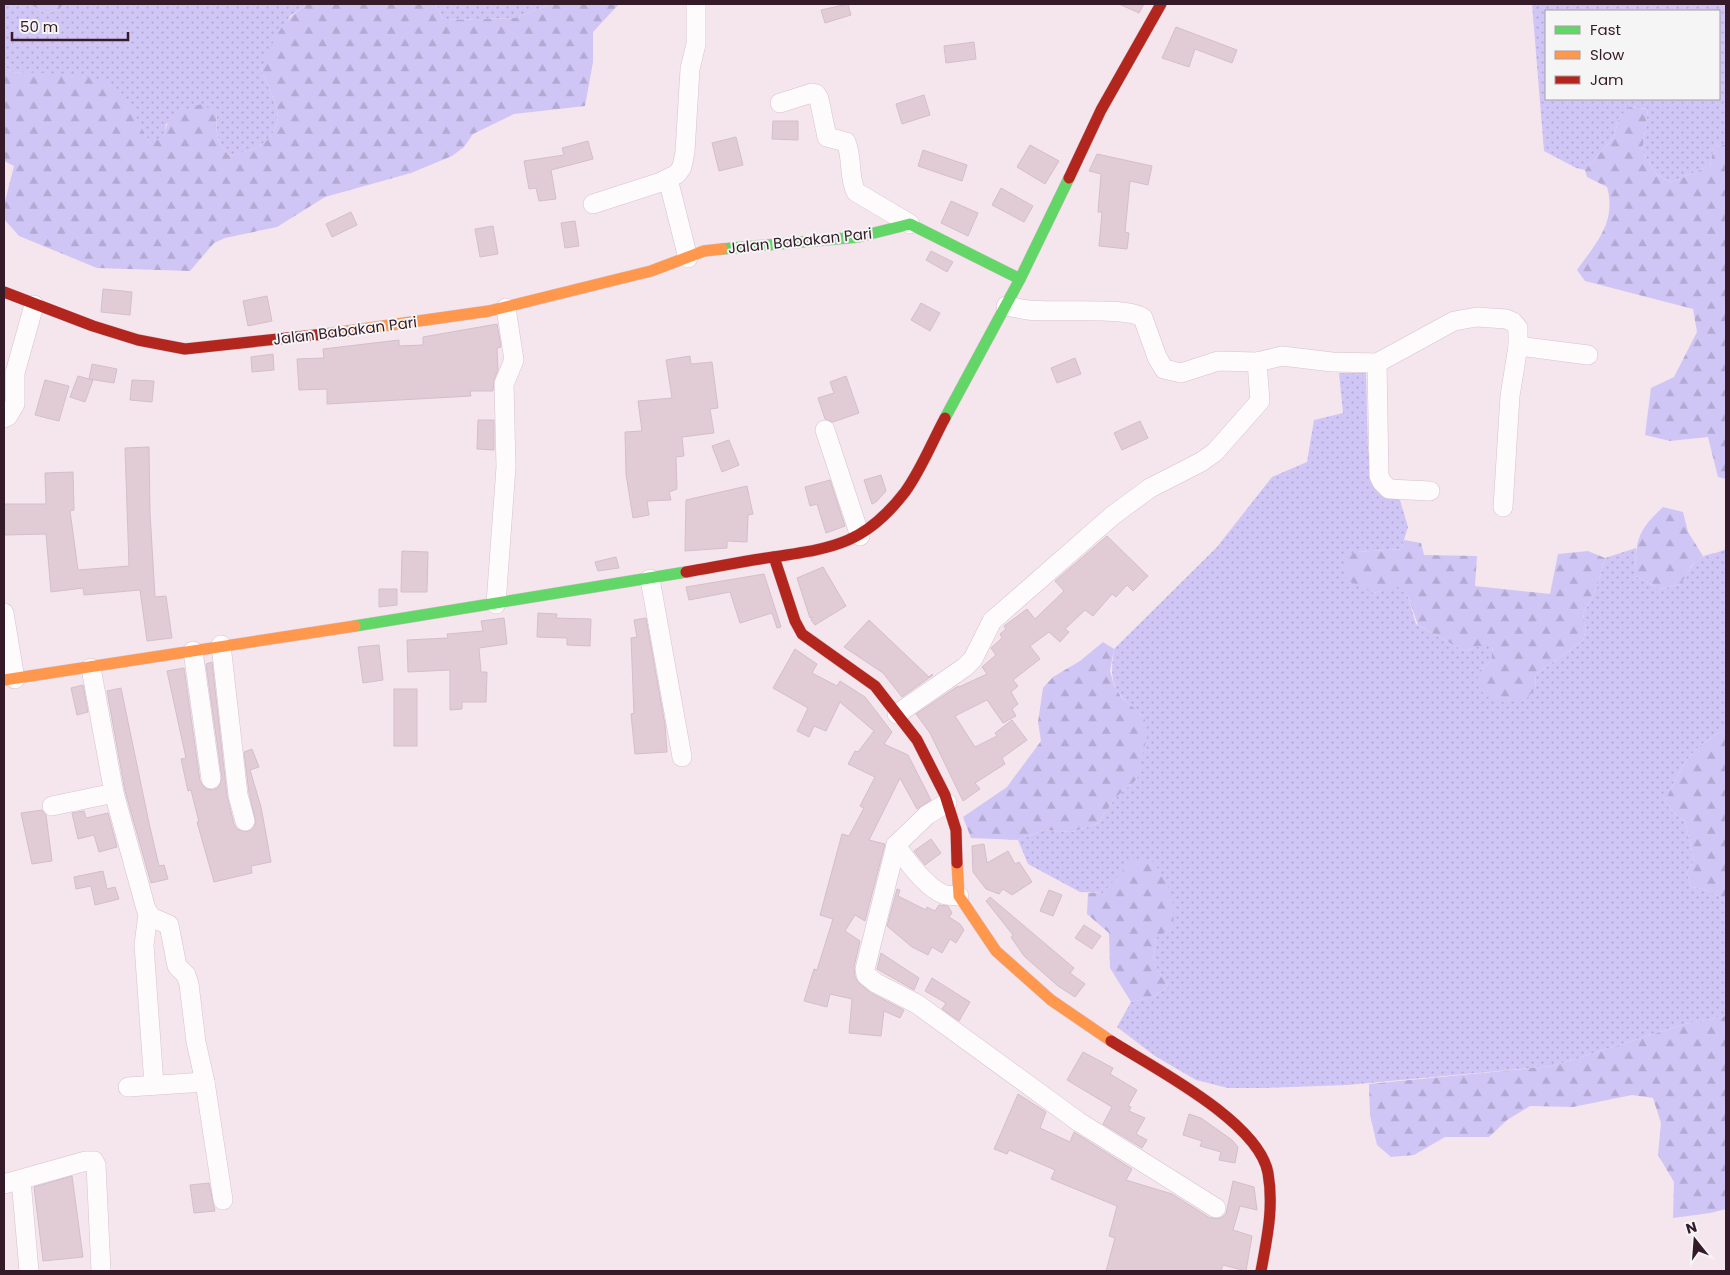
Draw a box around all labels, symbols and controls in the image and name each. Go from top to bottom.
scale bar [12,10,129,42]
legend [1545,10,1720,100]
text: 50 m [20,16,58,37]
text: Fast [1590,19,1621,40]
text: Slow [1590,44,1625,65]
text: Jam [1590,69,1624,90]
street label: Jalan Babakan Pari [727,222,873,259]
street label: Jalan Babakan Pari [272,311,418,350]
north arrow [1670,1215,1720,1265]
text: N [1683,1216,1699,1239]

